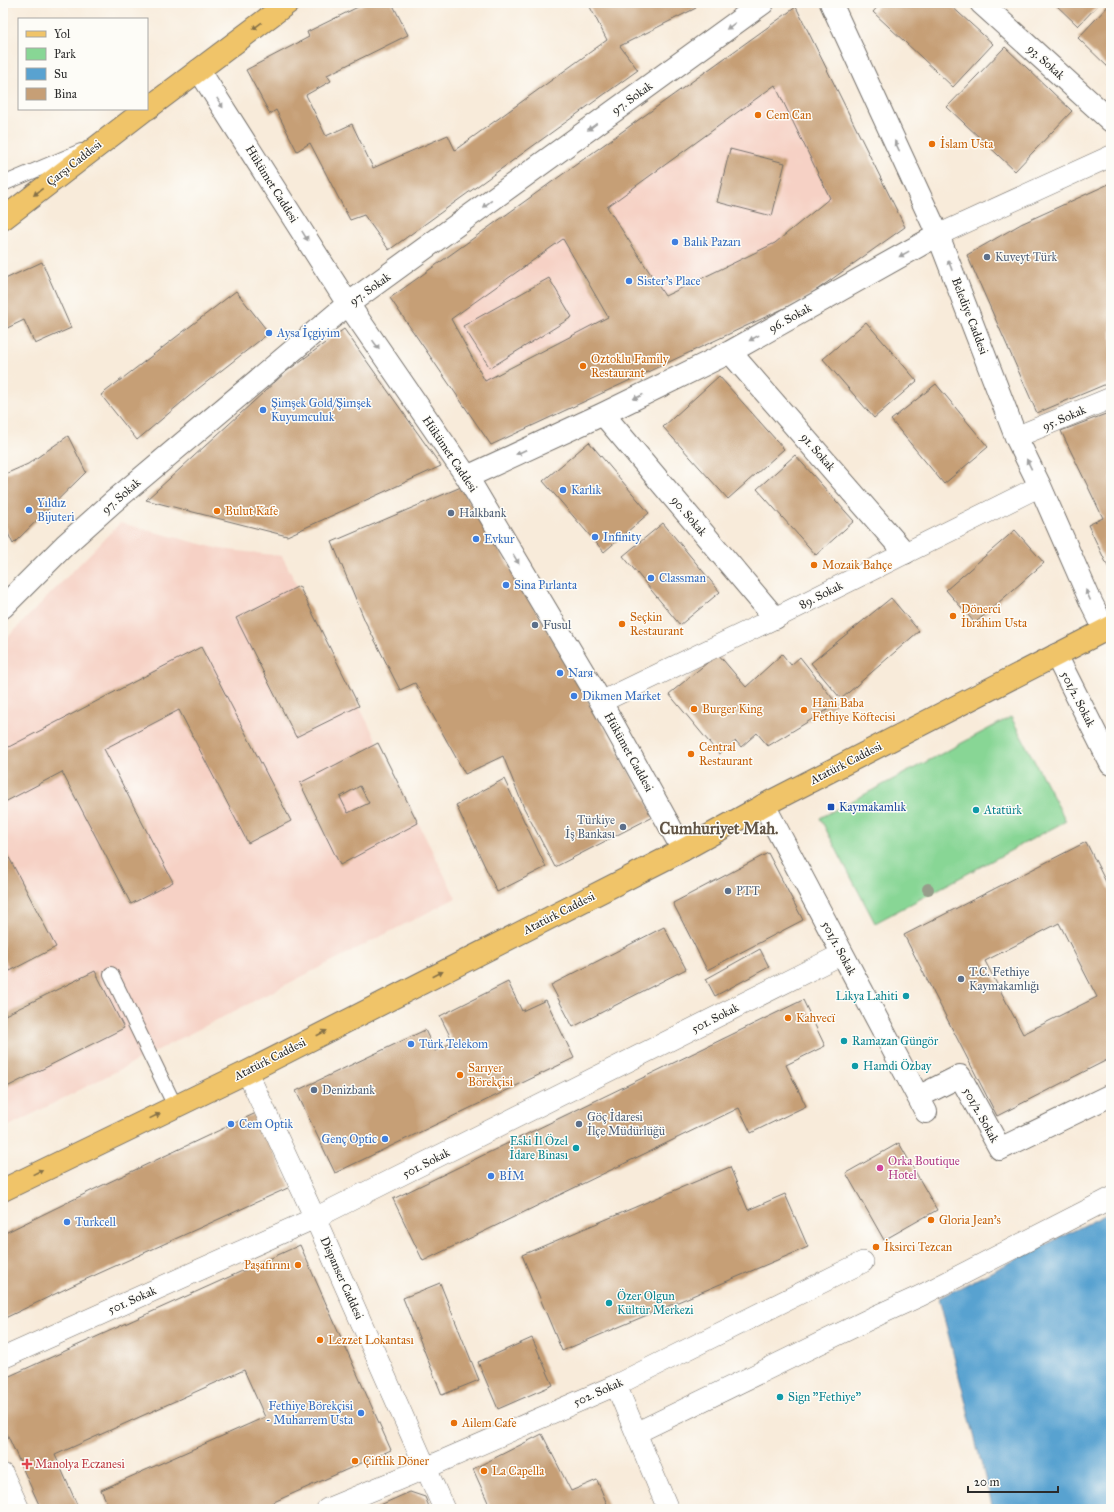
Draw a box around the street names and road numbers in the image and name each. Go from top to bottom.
street label: 93. Sokak [1024,42,1068,83]
street label: 97. Sokak [609,78,655,117]
street label: Çarşı Caddesi [44,137,105,189]
street label: Hükümet Caddesi [243,143,302,226]
street label: 97. Sokak [347,269,393,308]
street label: Belediye Caddesi [949,276,991,357]
street label: 96. Sokak [766,300,814,335]
street label: 95. Sokak [1040,402,1088,433]
street label: Hükümet Caddesi [419,413,481,495]
street label: 91. Sokak [798,430,838,474]
street label: 97. Sokak [99,475,144,517]
street label: 90. Sokak [668,493,710,539]
street label: 89. Sokak [797,578,846,612]
street label: 501/2. Sokak [1058,669,1098,730]
street label: Hükümet Caddesi [601,710,657,795]
street label: Atatürk Caddesi [807,739,885,788]
street label: Atatürk Caddesi [520,889,598,938]
street label: 501/1. Sokak [819,918,859,978]
street label: 501. Sokak [689,1000,741,1036]
street label: Atatürk Caddesi [231,1035,309,1084]
street label: 501/2. Sokak [960,1085,1002,1145]
street label: 501. Sokak [400,1145,452,1181]
street label: Dispanser Caddesi [317,1234,367,1322]
street label: 501. Sokak [106,1283,159,1317]
street label: 502. Sokak [571,1375,625,1409]

